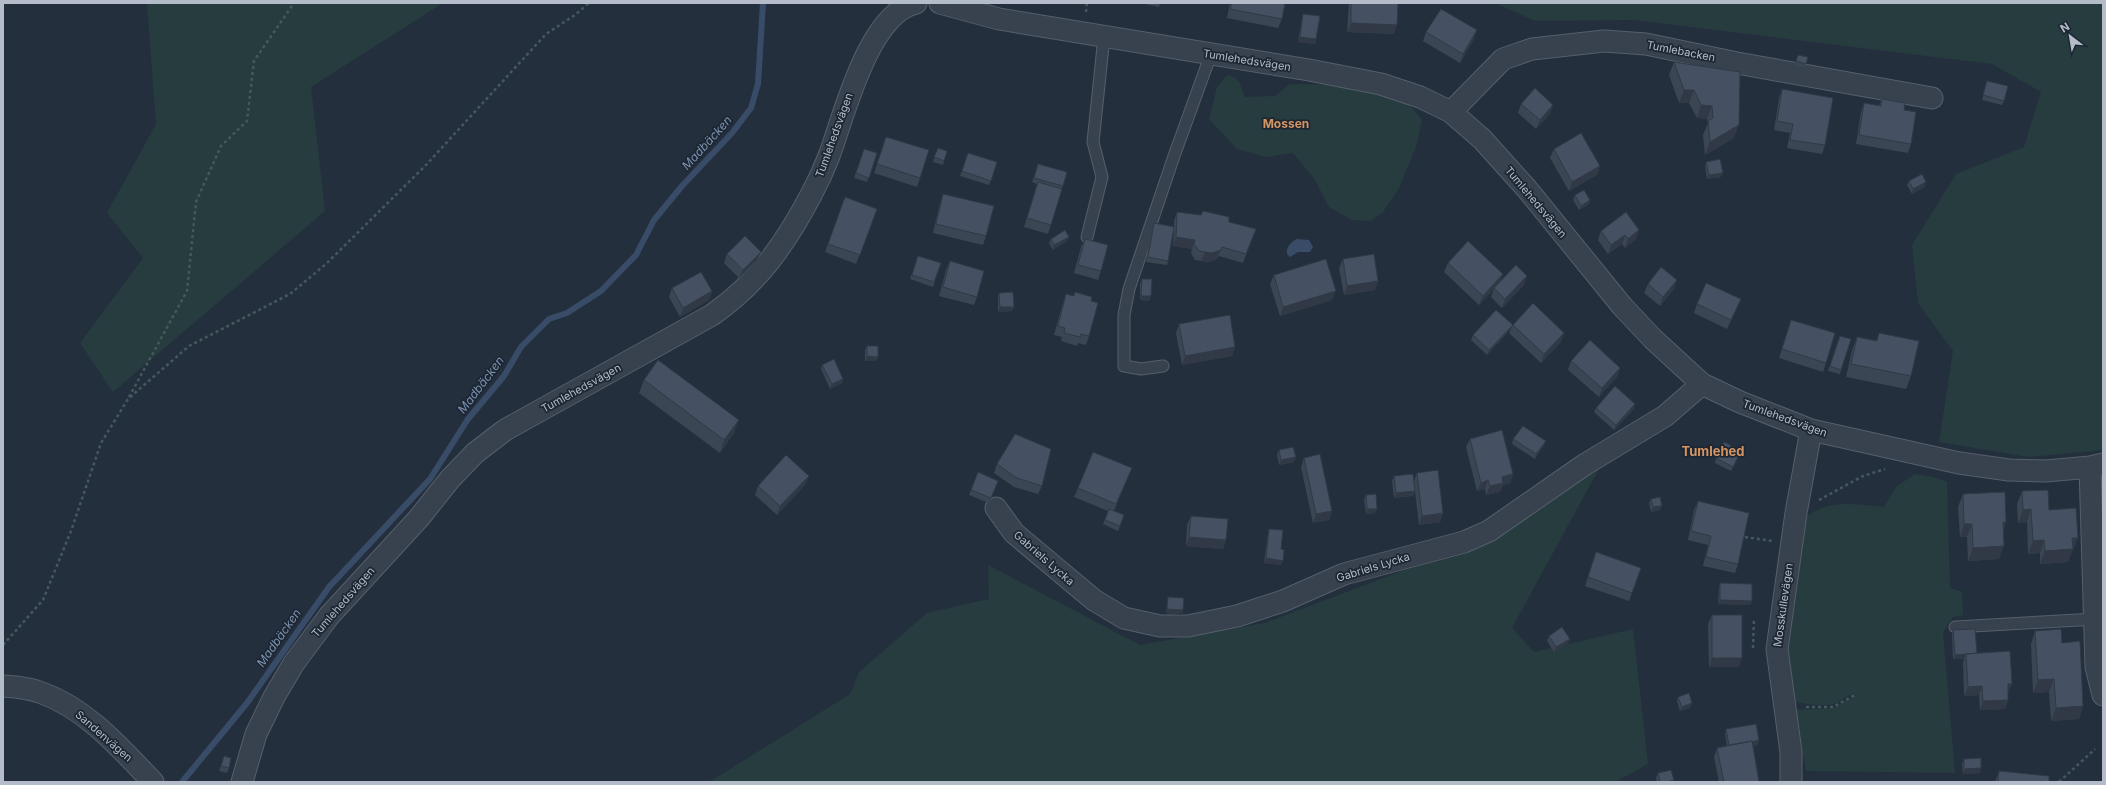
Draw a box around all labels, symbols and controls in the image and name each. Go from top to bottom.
north arrow [2050,16,2090,56]
text: N [2058,19,2072,36]
street label: Tumlebacken [1646,37,1716,65]
street label: Tumlehedsvägen [1202,46,1292,74]
street label: Tumlehedsvägen [812,91,856,179]
water label: Madbäcken [678,113,735,173]
district label: Mossen [1263,116,1309,131]
street label: Tumlehedsvägen [1502,163,1570,241]
water label: Madbäcken [454,353,507,416]
street label: Tumlehedsvägen [539,360,623,416]
street label: Tumlehedsvägen [1741,396,1829,440]
district label: Tumlehed [1682,443,1744,459]
street label: Gabriels Lycka [1011,528,1077,588]
street label: Gabriels Lycka [1335,549,1411,585]
street label: Mosskullevägen [1770,562,1796,648]
street label: Tumlehedsvägen [309,564,377,640]
water label: Madbäcken [253,606,304,670]
street label: Sandenvägen [73,707,135,765]

